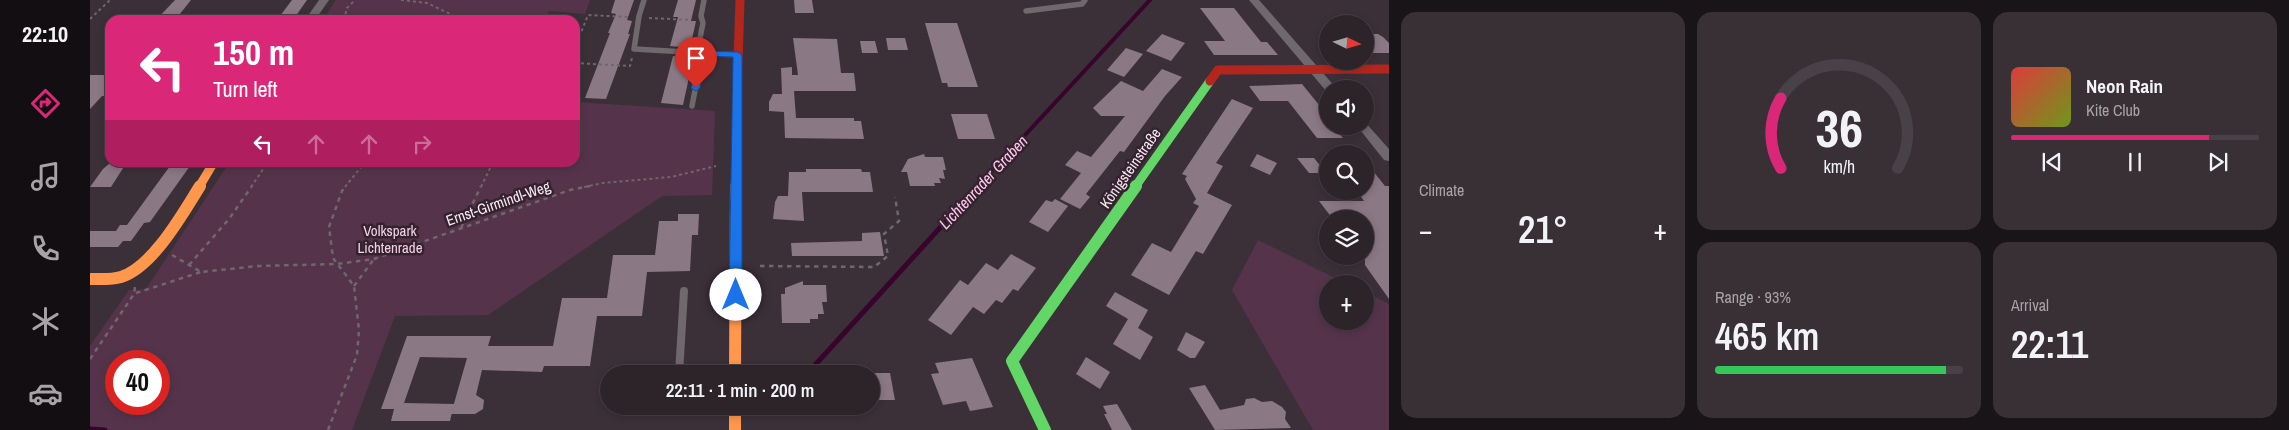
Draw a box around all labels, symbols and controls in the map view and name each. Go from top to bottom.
north arrow [1319,15,1374,70]
map controls [1319,15,1374,330]
text: 22:10 [22,19,68,49]
text: 150 m [213,29,294,76]
icon: left [130,35,195,100]
pin [675,37,717,88]
icon: arrive [682,44,710,72]
text: Neon Rain [2086,73,2163,99]
text: Turn left [213,74,278,104]
button: sound [1319,80,1374,135]
icon: directions [28,86,63,121]
text: 36 [1815,93,1863,163]
text: Kite Club [2086,99,2140,121]
street label: Königsteinstraße [1095,123,1166,212]
icon: left [249,130,277,158]
icon: ahead [302,130,330,158]
icon: ahead [355,130,383,158]
icon: right [408,130,436,158]
water label: Lichtenrader Graben [934,130,1032,234]
button: search [1319,145,1374,200]
icon: previous [2038,148,2066,176]
icon: pause [2121,148,2149,176]
icon: next [2204,148,2232,176]
text: km/h [1823,155,1855,179]
icon: music [28,159,63,194]
street label: Ernst-Girmindl-Weg [443,175,553,231]
text: Climate [1419,179,1464,201]
text: 21° [1518,204,1568,255]
button: layers [1319,210,1374,265]
text: − [1419,211,1432,249]
text: + [1654,211,1667,249]
park label: Volkspark Lichtenrade [358,220,423,258]
icon: phone [28,231,63,266]
position arrow [709,268,761,320]
button: + [1319,275,1374,330]
text: Range · 93% [1715,286,1791,308]
text: Arrival [2011,294,2049,316]
icon: climate [28,304,63,339]
text: 465 km [1715,311,1819,362]
text: 22:11 [2011,319,2088,370]
speed limit sign: 40 [105,350,170,415]
icon: car [28,376,63,411]
text: 22:11 · 1 min · 200 m [666,377,814,403]

